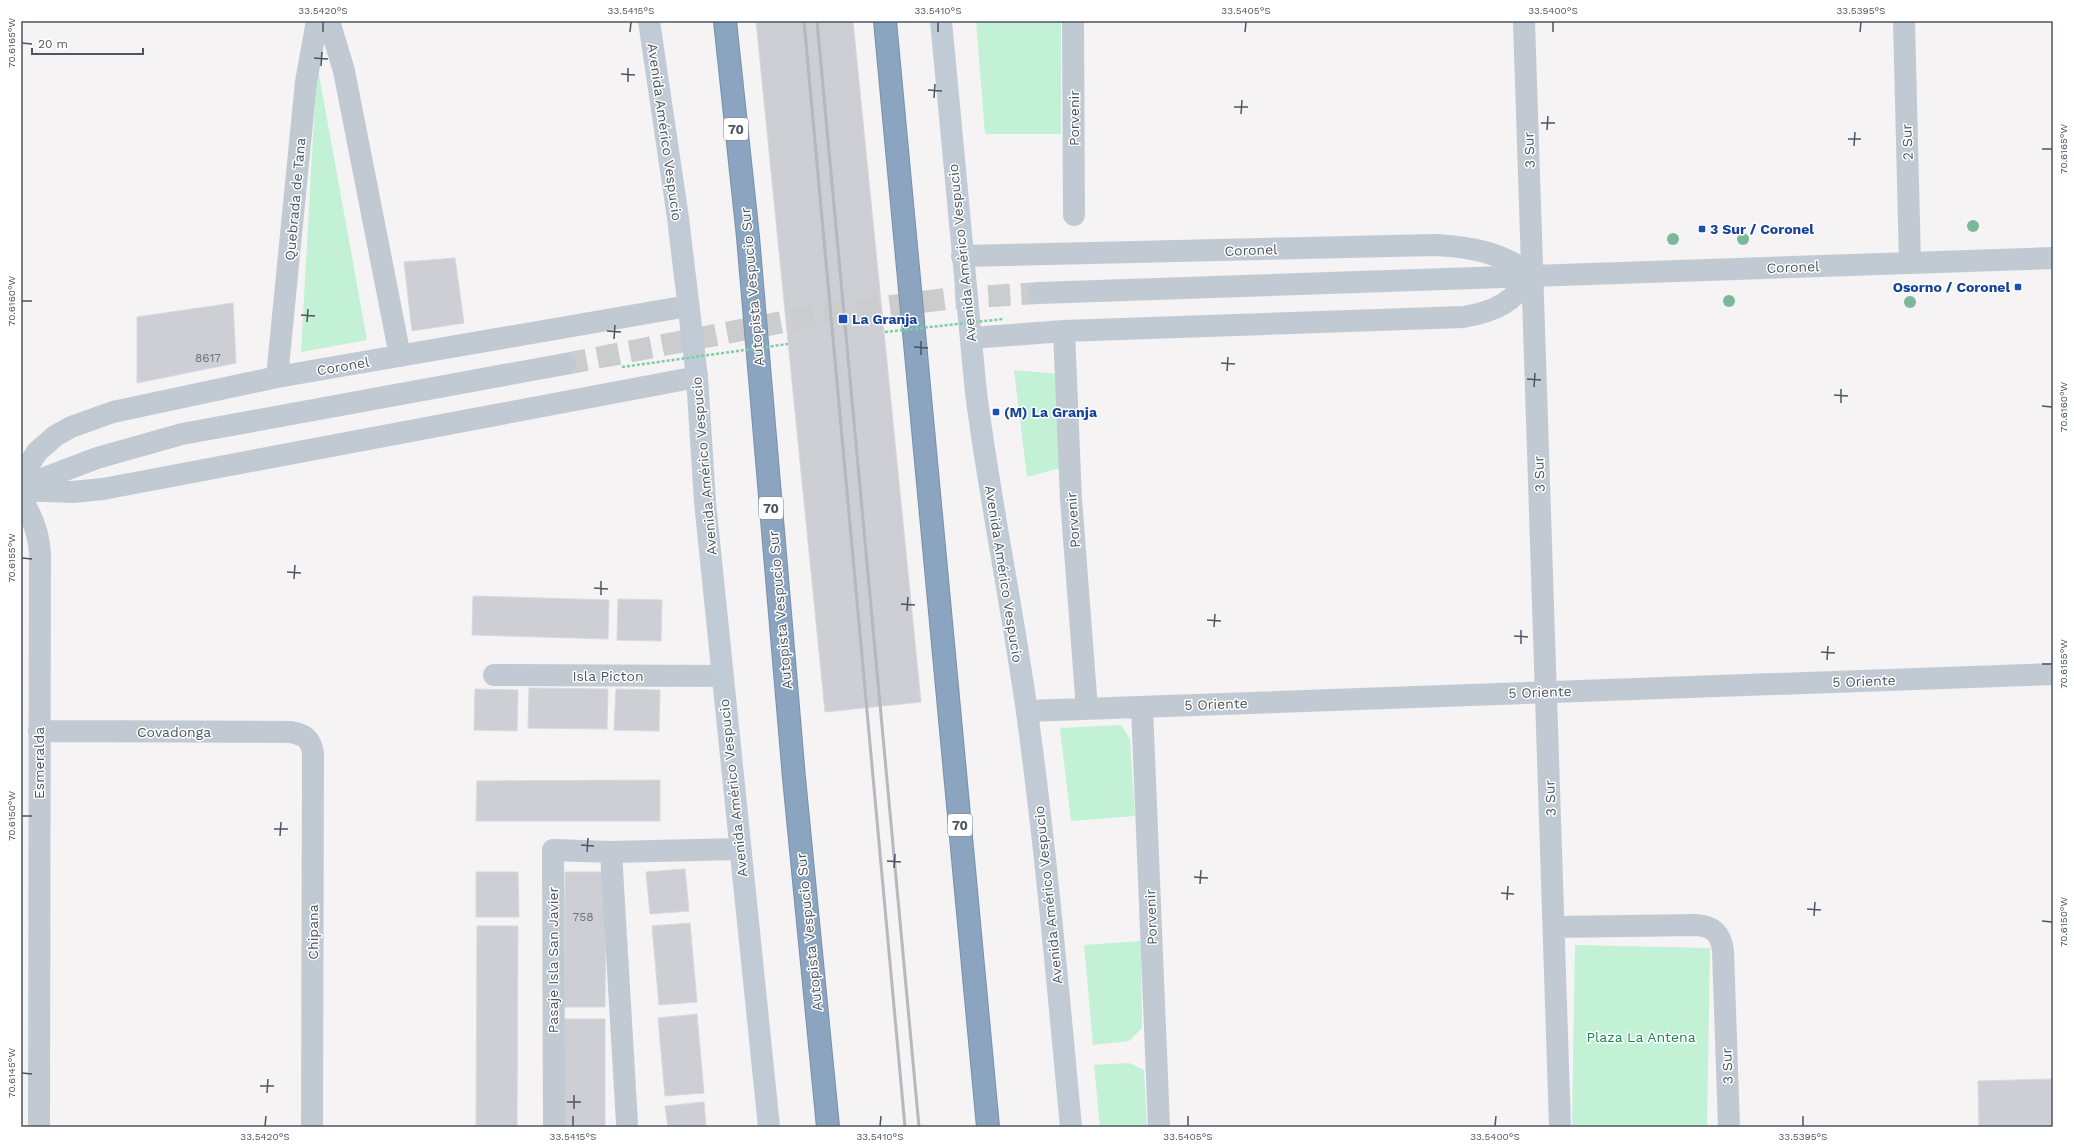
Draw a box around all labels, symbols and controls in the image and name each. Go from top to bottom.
text: 33.5420°S [298,5,348,16]
text: 33.5415°S [608,5,654,16]
text: 33.5410°S [914,5,962,16]
text: 33.5405°S [1221,5,1271,16]
text: 33.5400°S [1528,5,1578,16]
text: 33.5395°S [1837,5,1885,16]
text: 70.6165°W [6,18,17,68]
scale bar [32,30,143,56]
text: 20 m [38,37,68,51]
street label: Avenida Américo Vespucio [645,42,685,222]
street label: Porvenir [1066,90,1082,146]
road number: 70 [724,118,748,140]
street label: 2 Sur [1898,123,1916,160]
text: 70.6165°W [2058,124,2069,174]
street label: 3 Sur [1520,131,1538,168]
street label: Quebrada de Tana [282,137,308,261]
street label: Avenida Américo Vespucio [945,163,979,343]
street label: Autopista Vespucio Sur [737,207,767,367]
place label: 3 Sur / Coronel [1710,221,1814,237]
marker: 3 Sur / Coronel [1697,224,1707,234]
street label: Coronel [1224,241,1278,259]
street label: Coronel [1766,258,1820,276]
text: 70.6160°W [6,275,17,326]
place label: Osorno / Coronel [1893,279,2010,295]
marker: Osorno / Coronel [2013,282,2023,292]
place label: La Granja [852,311,918,327]
marker: La Granja [837,313,849,325]
house number: 8617 [195,351,221,365]
street label: Coronel [316,353,371,378]
street label: Avenida Américo Vespucio [688,376,720,556]
text: 70.6160°W [2058,381,2069,432]
place label: (M) La Granja [1004,404,1098,420]
marker: (M) La Granja [991,407,1001,417]
street label: 3 Sur [1530,455,1548,492]
street label: Avenida Américo Vespucio [982,484,1026,664]
street label: Porvenir [1063,491,1083,548]
road number: 70 [759,497,783,519]
street label: Autopista Vespucio Sur [765,530,795,690]
text: 70.6155°W [6,533,17,583]
text: 70.6155°W [2058,639,2069,689]
street label: Isla Picton [572,668,644,684]
street label: 5 Oriente [1832,672,1896,690]
street label: 5 Oriente [1508,683,1572,701]
street label: 5 Oriente [1184,695,1248,713]
street label: Avenida Américo Vespucio [716,698,750,878]
street label: Covadonga [137,724,211,740]
street label: Esmeralda [31,727,47,799]
street label: 3 Sur [1541,779,1559,816]
text: 70.6150°W [6,791,17,841]
street label: Avenida Américo Vespucio [1031,805,1065,985]
road number: 70 [948,814,972,836]
street label: Autopista Vespucio Sur [793,852,825,1012]
street label: Pasaje Isla San Javier [545,887,561,1033]
street label: Porvenir [1142,888,1160,945]
text: 70.6150°W [2058,897,2069,947]
street label: Chipana [305,904,321,960]
house number: 758 [572,910,594,924]
park label: Plaza La Antena [1586,1029,1696,1045]
street label: 3 Sur [1718,1047,1736,1084]
text: 70.6145°W [6,1048,17,1098]
text: 33.5420°S [240,1131,290,1142]
text: 33.5415°S [550,1131,596,1142]
text: 33.5410°S [856,1131,904,1142]
text: 33.5405°S [1163,1131,1213,1142]
text: 33.5400°S [1470,1131,1520,1142]
text: 33.5395°S [1779,1131,1827,1142]

